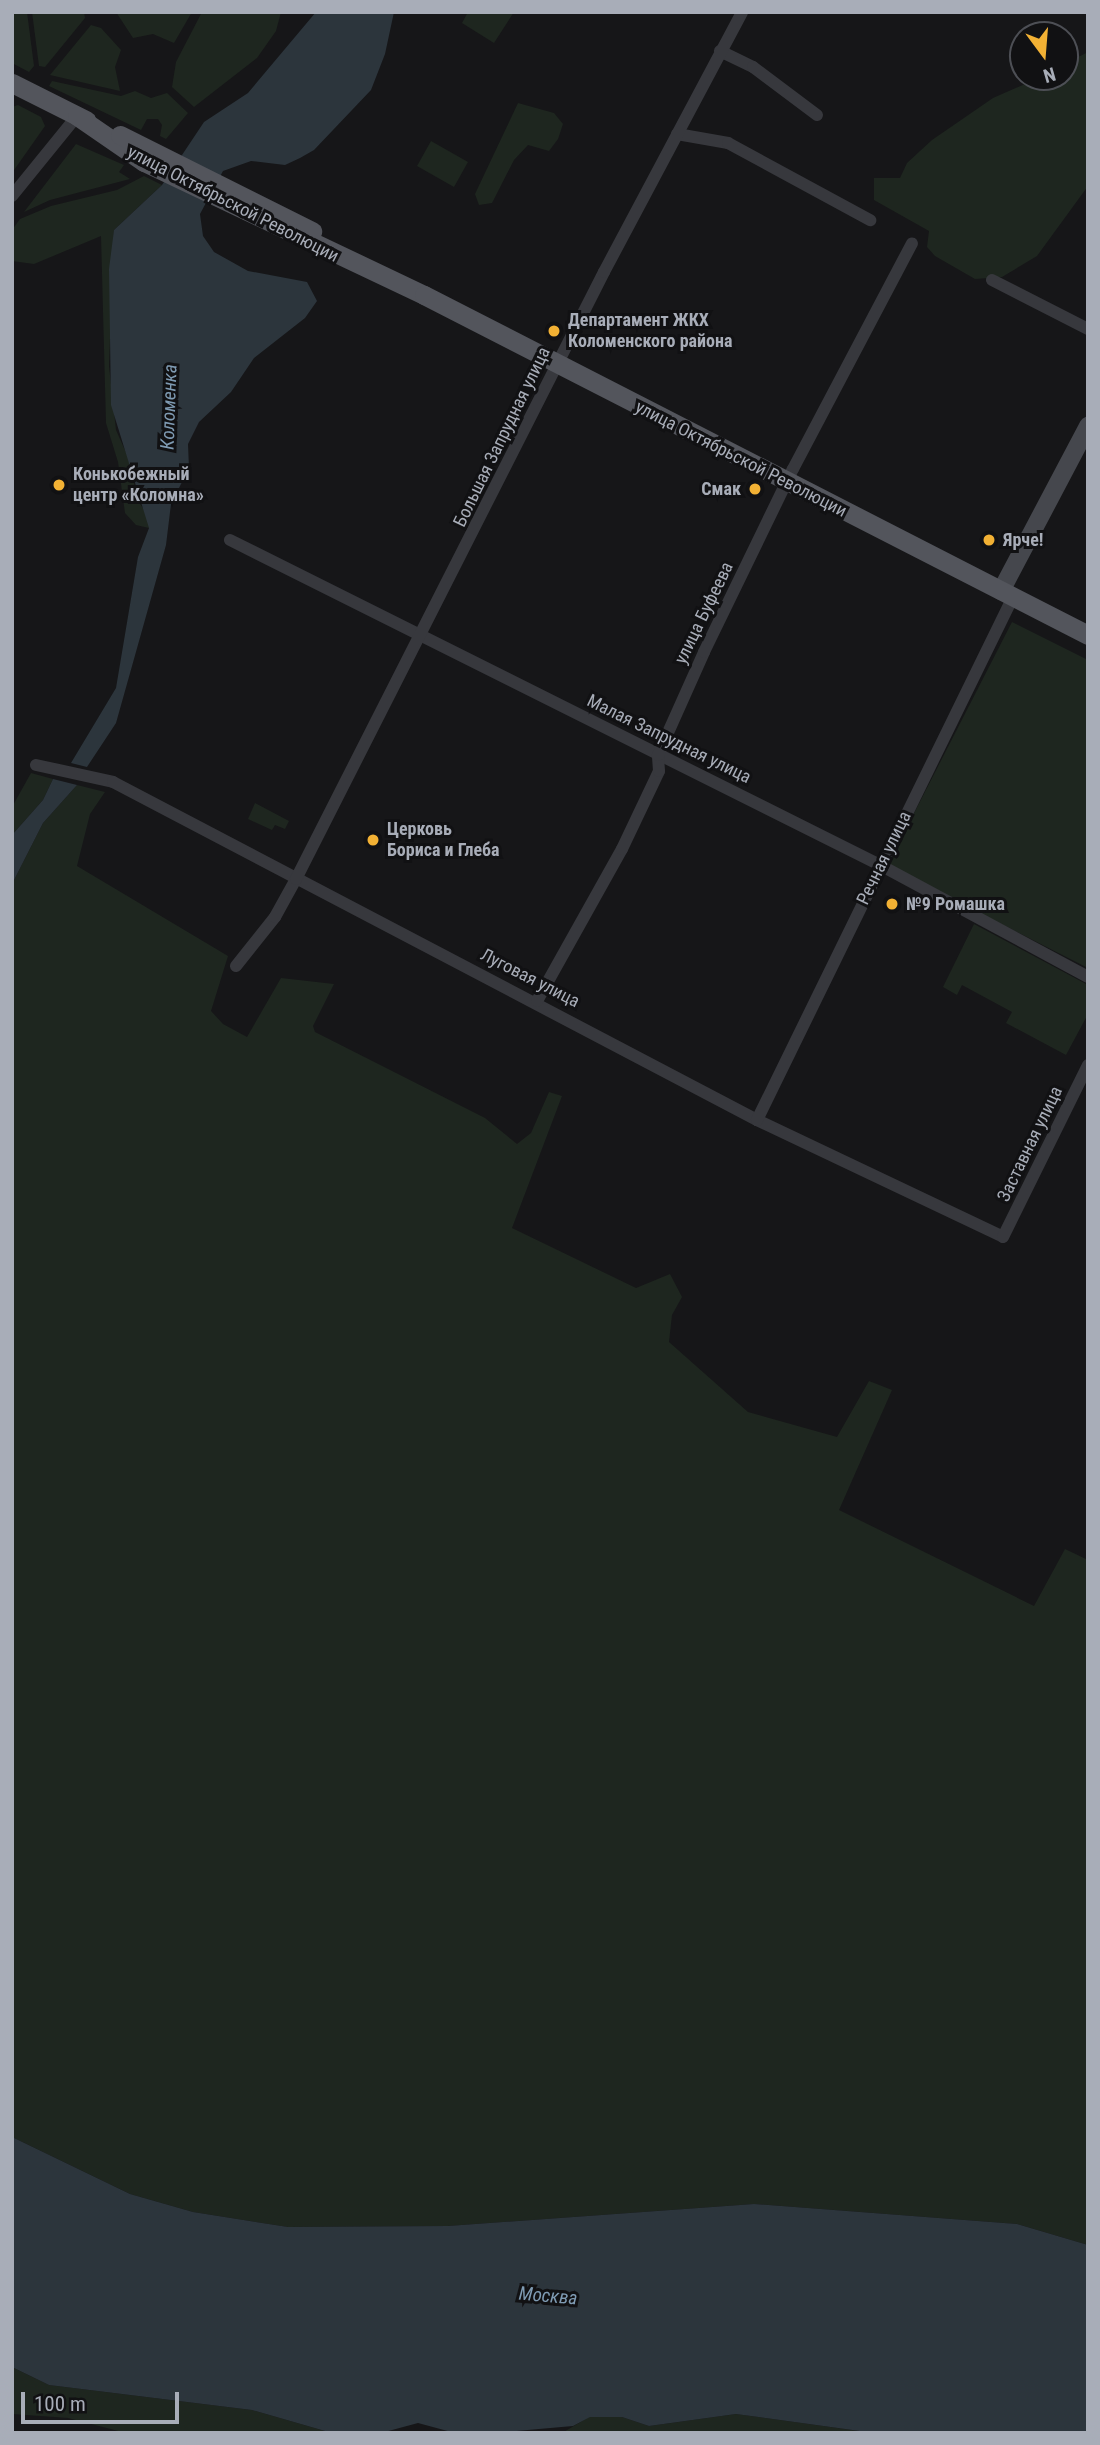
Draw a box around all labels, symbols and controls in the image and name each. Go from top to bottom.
north arrow [1009,21,1079,91]
text: N [1041,62,1058,87]
street label: улица Октябрьской Революции [124,141,342,267]
place label: Департамент ЖКХ Коломенского района [568,310,732,352]
marker: Департамент ЖКХ Коломенского района [546,323,562,339]
street label: Большая Запрудная улица [449,344,555,530]
water label: Коломенка [156,364,182,450]
street label: улица Октябрьской Революции [632,396,850,522]
place label: Конькобежный центр «Коломна» [73,464,204,506]
marker: Конькобежный центр «Коломна» [51,477,67,493]
place label: Смак [701,478,741,500]
marker: Смак [747,481,763,497]
place label: Ярче! [1003,529,1043,551]
marker: Ярче! [981,532,997,548]
street label: улица Буфеева [670,558,738,668]
street label: Малая Запрудная улица [584,690,754,788]
street label: Речная улица [852,808,916,908]
place label: Церковь Бориса и Глеба [387,819,500,862]
marker: Церковь Бориса и Глеба [365,832,381,848]
place label: №9 Ромашка [906,893,1005,915]
marker: №9 Ромашка [884,896,900,912]
street label: Луговая улица [477,944,583,1012]
street label: Заставная улица [993,1083,1067,1205]
water label: Москва [518,2282,578,2310]
scale bar [24,2378,182,2422]
text: 100 m [34,2392,86,2416]

